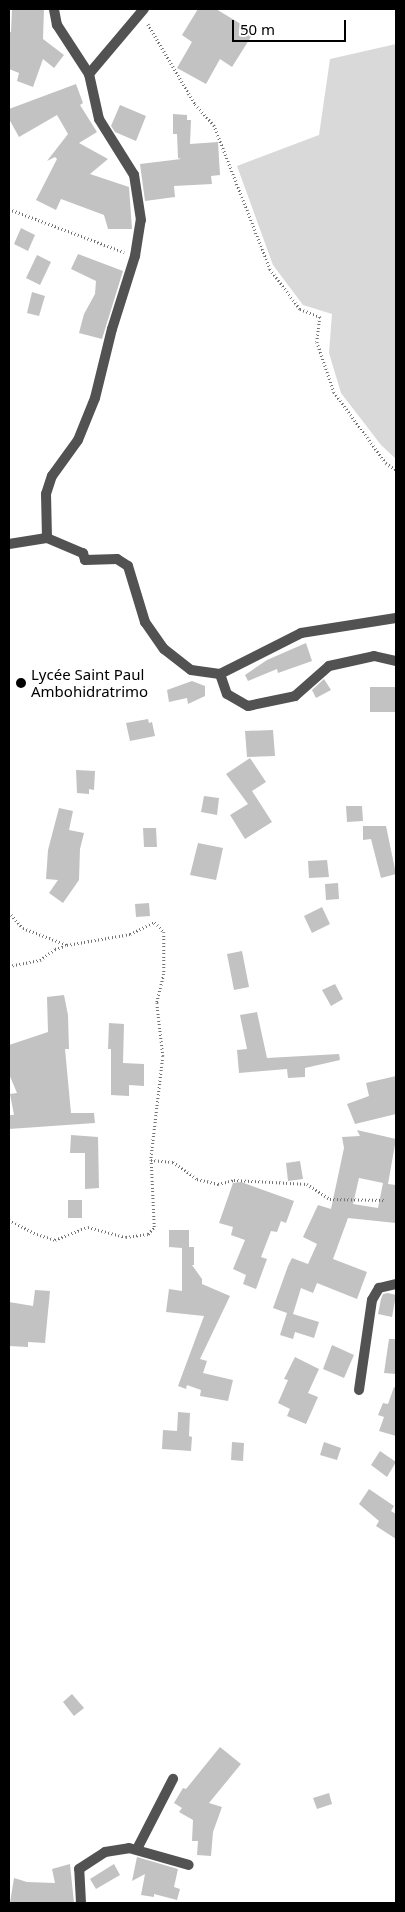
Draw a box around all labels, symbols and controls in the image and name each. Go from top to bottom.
scale bar [235,10,349,42]
text: 50 m [240,19,275,39]
place label: Lycée Saint Paul Ambohidratrimo [31,665,148,700]
marker: Lycée Saint Paul Ambohidratrimo [15,677,27,689]

